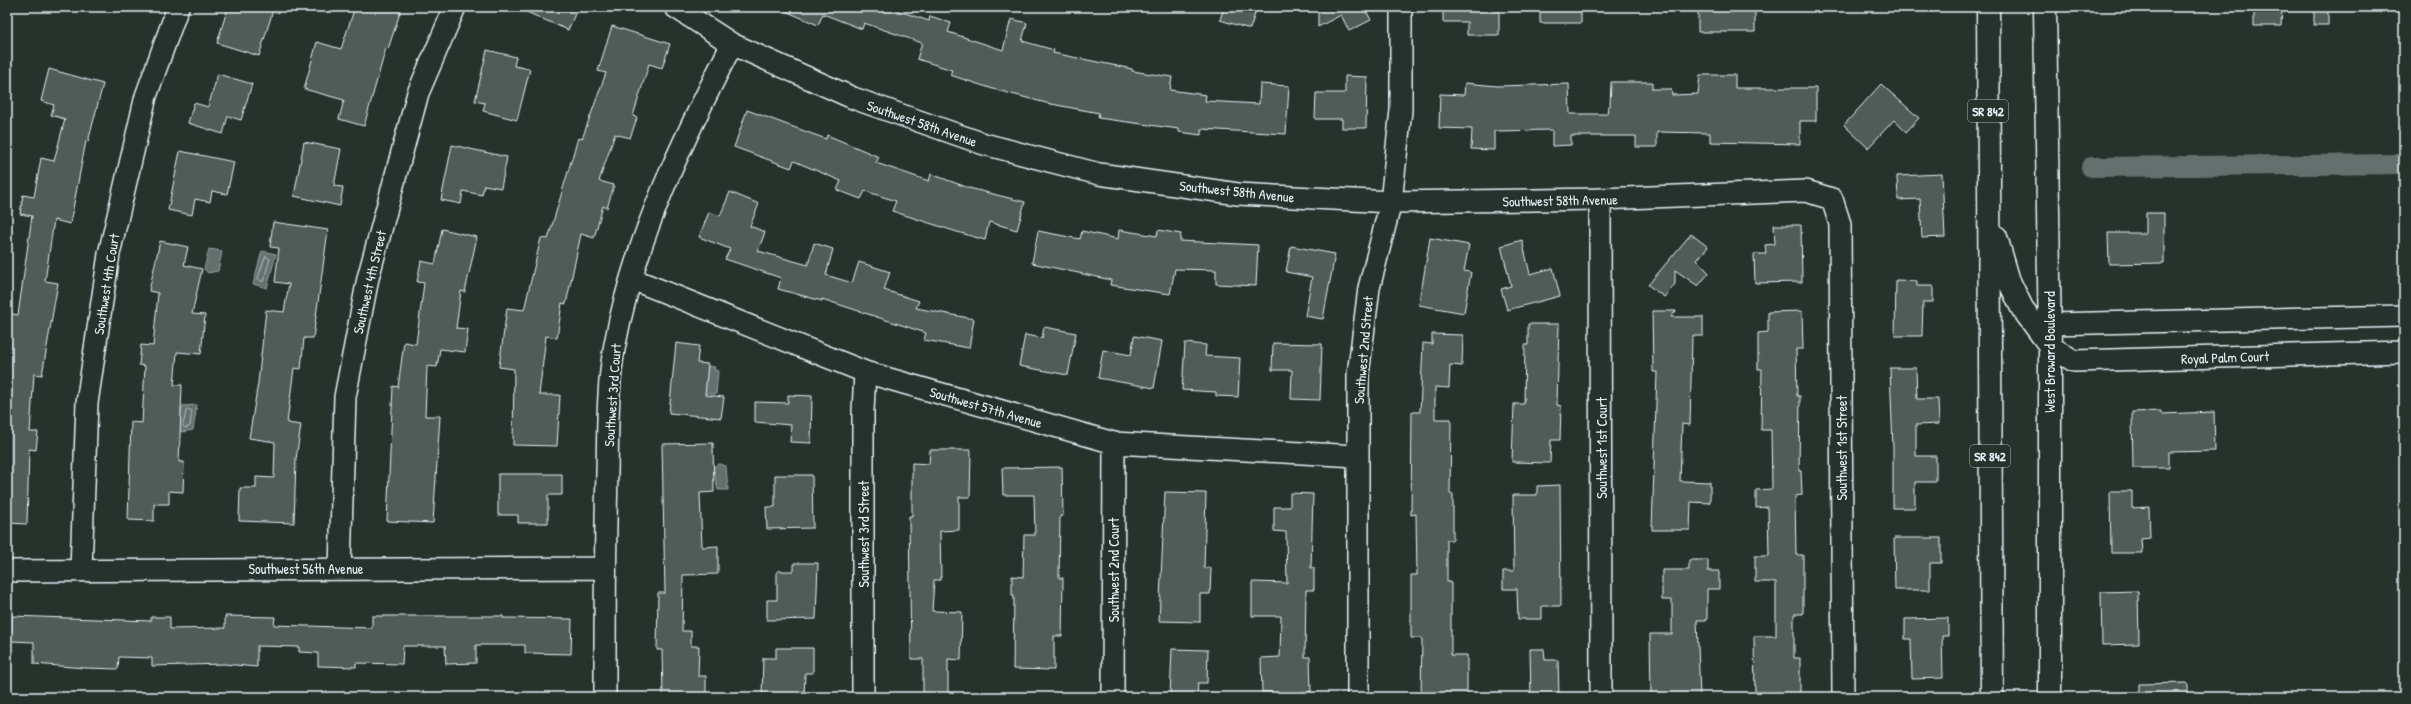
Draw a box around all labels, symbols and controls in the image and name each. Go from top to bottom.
street label: Southwest 58th Avenue [864,95,980,151]
road number: SR 842 [1968,100,2008,122]
street label: Southwest 58th Avenue [1179,176,1296,207]
street label: Southwest 58th Avenue [1502,189,1618,211]
street label: Southwest 4th Street [348,228,390,336]
street label: Southwest 4th Court [89,232,123,336]
street label: West Broward Boulevard [2040,291,2059,413]
street label: Southwest 2nd Street [1349,295,1377,405]
street label: Southwest 3rd Court [599,343,625,447]
street label: Royal Palm Court [2181,346,2270,369]
street label: Southwest 57th Avenue [928,382,1045,432]
street label: Southwest 1st Street [1832,395,1851,500]
street label: Southwest 1st Court [1592,397,1611,499]
road number: SR 842 [1970,445,2010,467]
street label: Southwest 3rd Street [854,480,873,587]
street label: Southwest 2nd Court [1104,518,1123,622]
street label: Southwest 56th Avenue [249,559,364,578]

